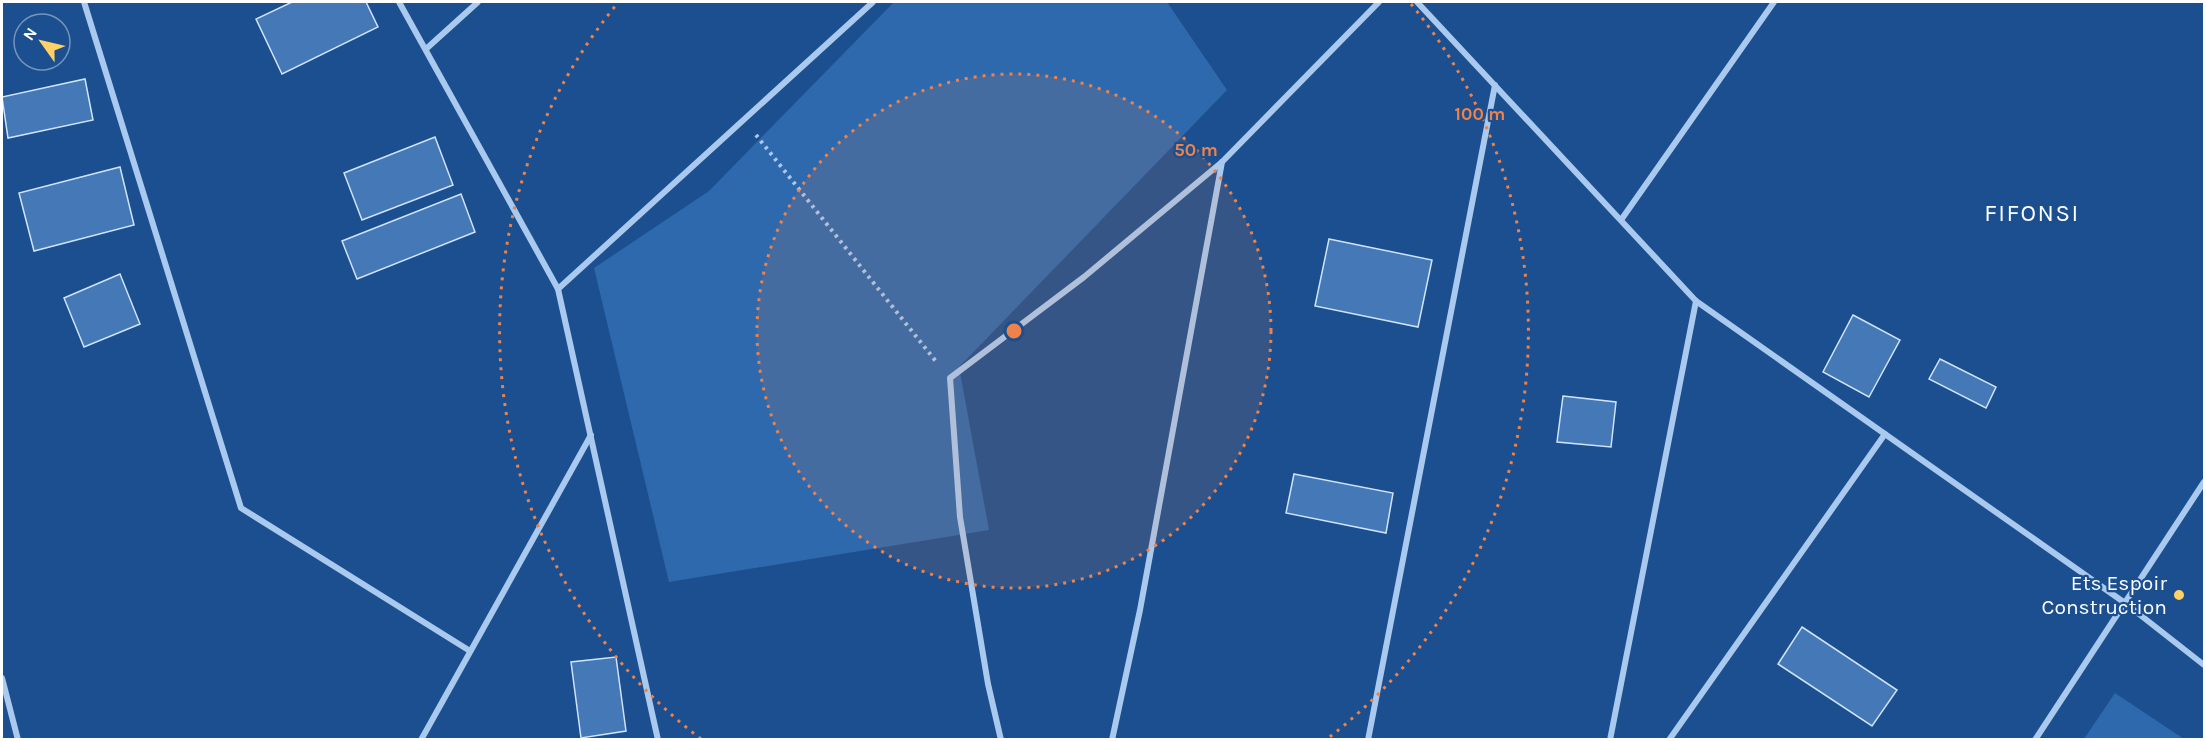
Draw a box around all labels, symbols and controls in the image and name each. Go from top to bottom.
north arrow [12,12,72,72]
text: N [19,24,41,44]
text: 100 m [1455,103,1505,125]
text: 50 m [1174,139,1218,161]
district label: FIFONSI [1984,199,2080,227]
centre of rings [1004,321,1024,341]
place label: Ets Espoir Construction [2042,571,2167,619]
marker: Ets Espoir Construction [2172,588,2186,602]

